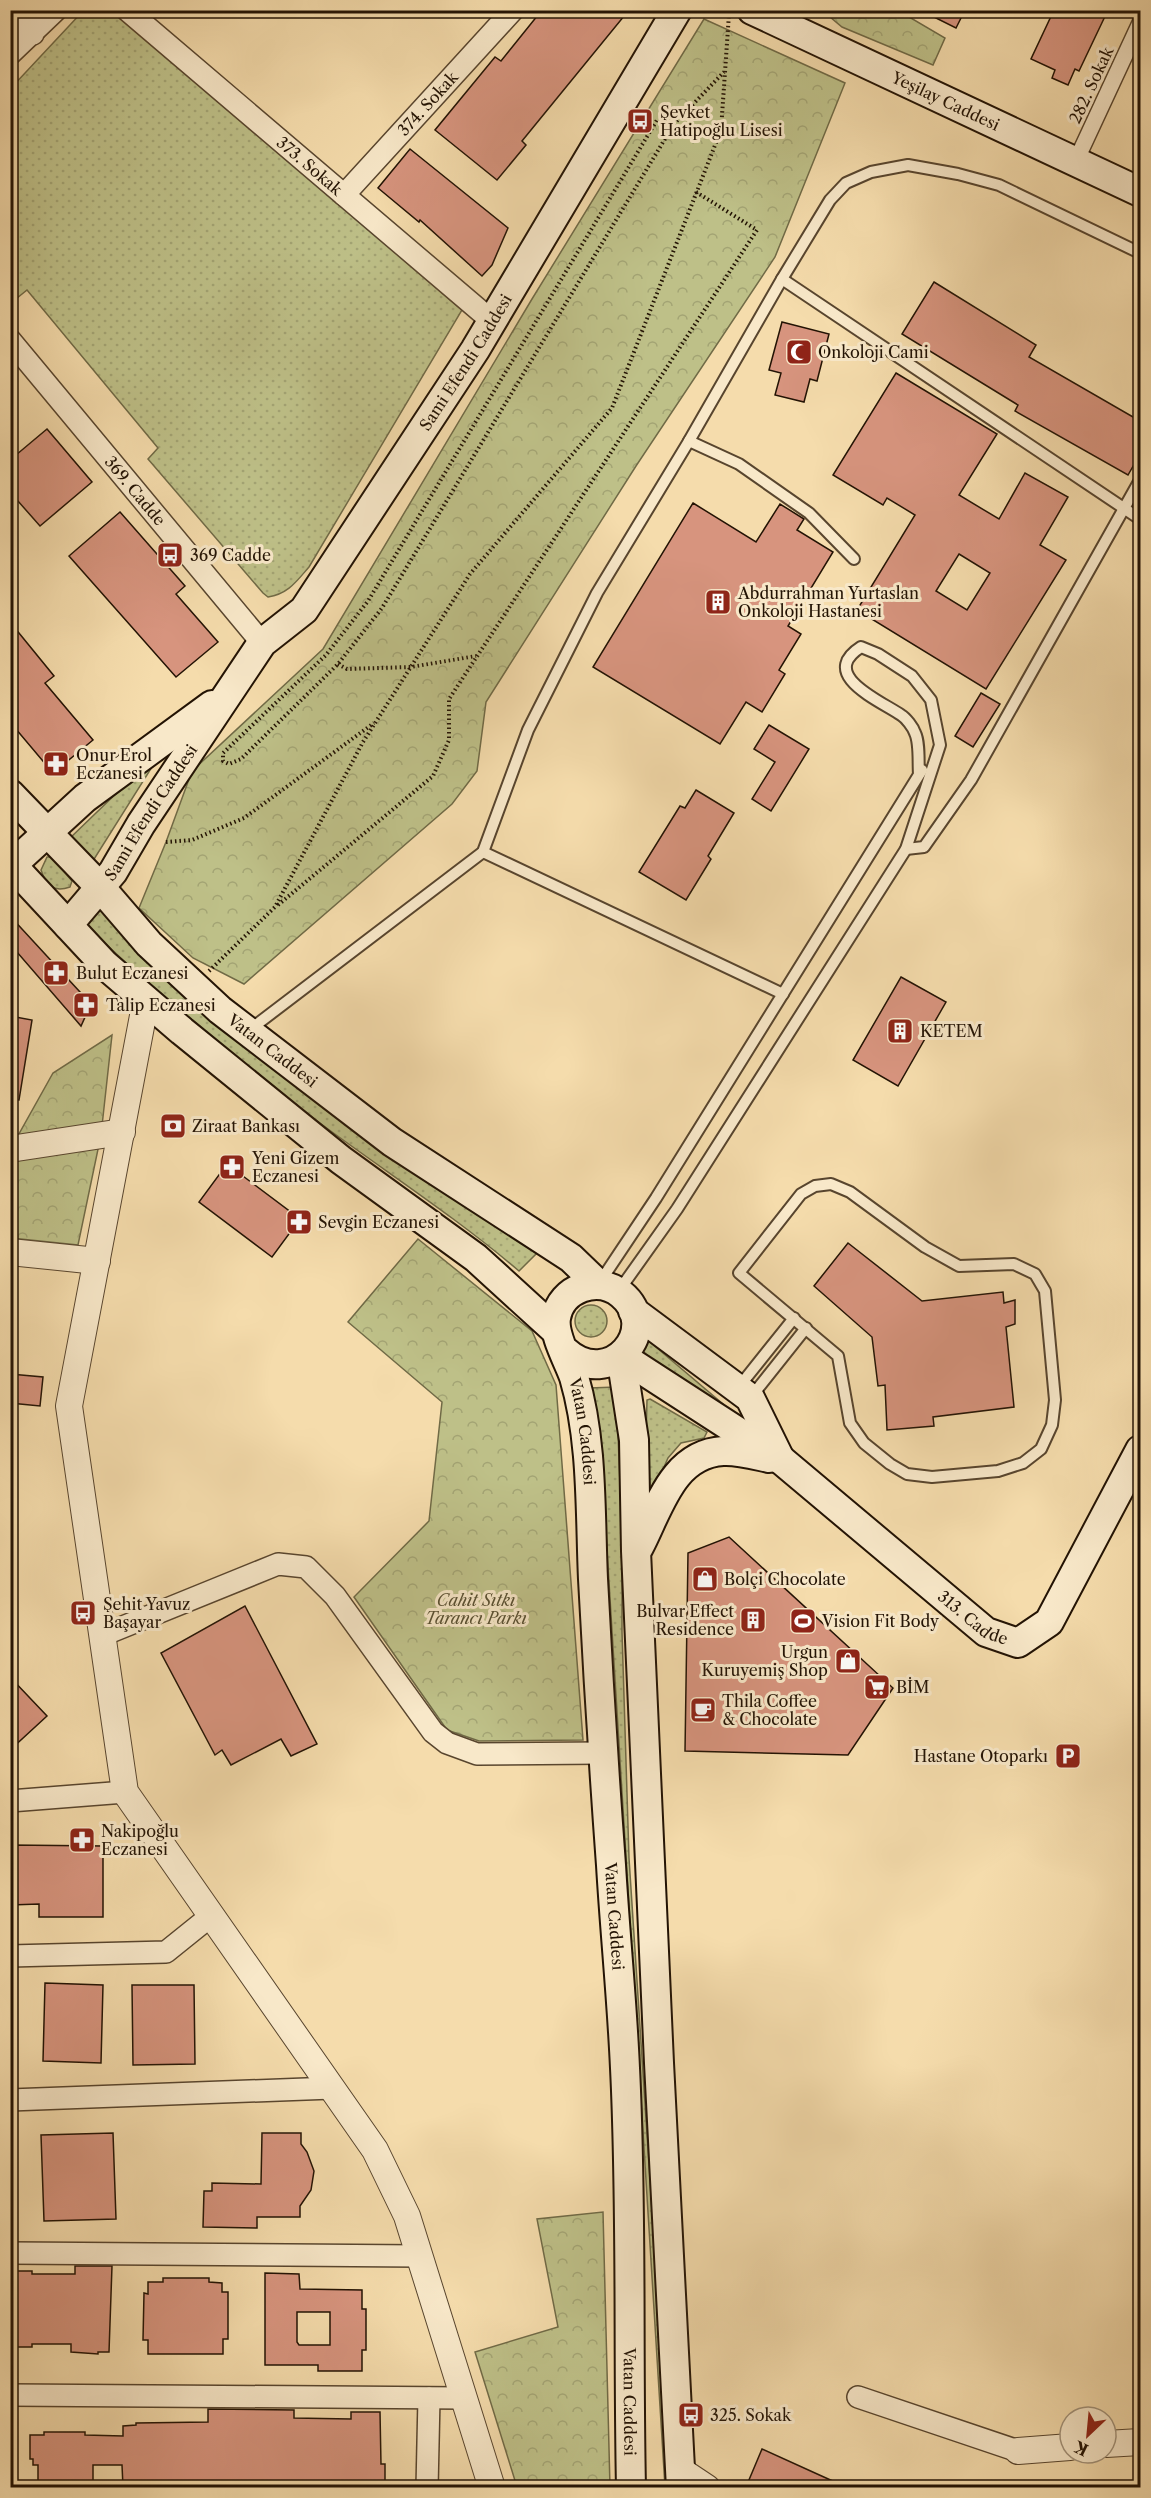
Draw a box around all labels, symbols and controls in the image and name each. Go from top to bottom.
street label: 282. Sokak [1065,43,1118,127]
street label: 374. Sokak [393,67,462,140]
street label: Yeşilay Caddesi [888,67,1003,135]
place label: Şevket Hatipoğlu Lisesi [660,102,783,140]
bus stop icon: Şevket Hatipoğlu Lisesi [625,106,655,136]
street label: 373. Sokak [273,132,347,200]
street label: Sami Efendi Caddesi [415,290,516,434]
mosque icon: Onkoloji Cami [784,337,814,367]
place label: Onkoloji Cami [818,342,929,362]
street label: 369. Cadde [101,452,170,530]
bus stop icon: 369 Cadde [155,540,185,570]
place label: 369 Cadde [190,545,271,565]
place label: Abdurrahman Yurtaslan Onkoloji Hastanesi [737,583,919,621]
building icon: Abdurrahman Yurtaslan Onkoloji Hastanesi [703,587,733,617]
street label: Sami Efendi Caddesi [100,740,201,885]
place label: Onur Erol Eczanesi [76,745,152,783]
pharmacy icon: Onur Erol Eczanesi [41,749,71,779]
pharmacy icon: Bulut Eczanesi [41,958,71,988]
place label: Bulut Eczanesi [76,963,189,983]
pharmacy icon: Talip Eczanesi [71,990,101,1020]
place label: Talip Eczanesi [106,995,216,1015]
street label: Vatan Caddesi [223,1009,322,1091]
building icon: KETEM [885,1016,915,1046]
place label: KETEM [920,1021,983,1041]
bank icon: Ziraat Bankası [158,1111,188,1141]
place label: Ziraat Bankası [192,1116,300,1136]
place label: Yeni Gizem Eczanesi [251,1148,340,1186]
pharmacy icon: Yeni Gizem Eczanesi [217,1152,247,1182]
pharmacy icon: Sevgin Eczanesi [284,1207,314,1237]
place label: Sevgin Eczanesi [318,1212,439,1232]
street label: Vatan Caddesi [565,1375,600,1486]
shop icon: Bolçi Chocolate [690,1564,720,1594]
place label: Bolçi Chocolate [724,1569,846,1589]
street label: 313. Cadde [934,1586,1011,1649]
park label: Cahit Sıtkı Tarancı Parkı [425,1590,527,1628]
place label: Şehit Yavuz Başayar [103,1594,190,1632]
bus stop icon: Şehit Yavuz Başayar [68,1598,98,1628]
place label: Bulvar Effect Residence [636,1601,734,1639]
building icon: Bulvar Effect Residence [738,1605,768,1635]
sports icon: Vision Fit Body [788,1606,818,1636]
place label: Vision Fit Body [821,1611,940,1631]
place label: Urgun Kuruyemiş Shop [702,1642,828,1680]
shop icon: Urgun Kuruyemiş Shop [833,1646,863,1676]
supermarket icon: BİM [862,1672,892,1702]
place label: BİM [896,1677,929,1697]
place label: Thila Coffee & Chocolate [722,1691,817,1729]
cafe icon: Thila Coffee & Chocolate [688,1695,718,1725]
parking icon: Hastane Otoparkı [1053,1741,1083,1771]
place label: Hastane Otoparkı [914,1746,1048,1766]
place label: Nakipoğlu Eczanesi [101,1821,179,1859]
pharmacy icon: Nakipoğlu Eczanesi [67,1825,97,1855]
street label: Vatan Caddesi [601,1861,629,1971]
street label: Vatan Caddesi [620,2347,640,2456]
bus stop icon: 325. Sokak [676,2400,706,2430]
place label: 325. Sokak [710,2405,792,2425]
north arrow [1058,2405,1118,2465]
text: K [1070,2436,1092,2460]

